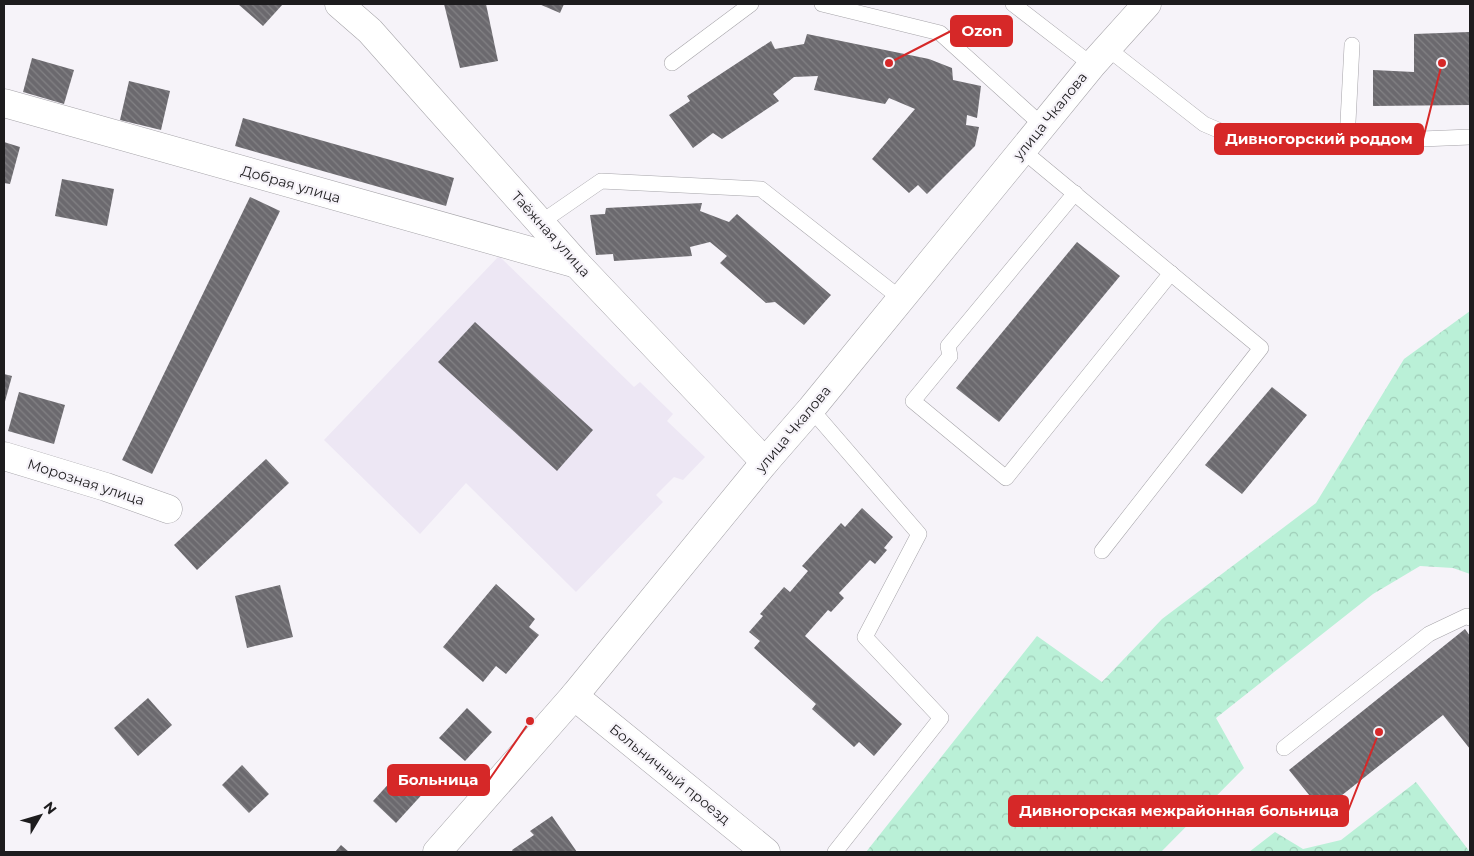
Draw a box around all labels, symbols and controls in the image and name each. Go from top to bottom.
callout: Ozon [951,16,1012,46]
text: Ozon [962,21,1002,40]
street label: улица Чкалова [1008,68,1091,164]
callout: Дивногорский роддом [1215,124,1423,154]
text: Дивногорский роддом [1225,129,1413,148]
street label: Добрая улица [239,161,343,207]
street label: Таёжная улица [508,187,594,281]
street label: улица Чкалова [751,382,835,477]
street label: Морозная улица [25,455,147,509]
street label: Больничный проезд [606,720,734,828]
callout: Больница [388,765,489,795]
text: Больница [398,770,478,789]
north arrow [15,791,65,841]
callout: Дивногорская межрайонная больница [1009,796,1348,826]
text: N [40,798,61,818]
text: Дивногорская межрайонная больница [1019,801,1339,820]

